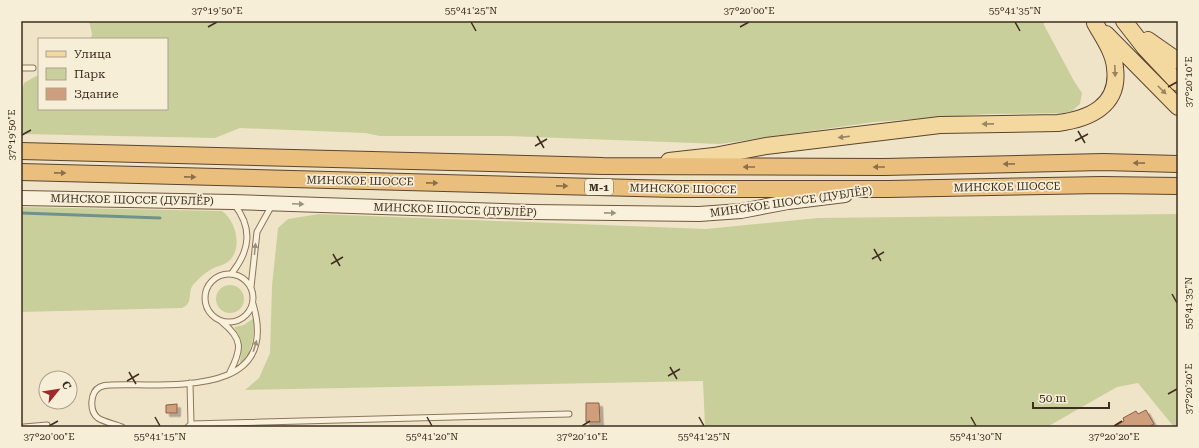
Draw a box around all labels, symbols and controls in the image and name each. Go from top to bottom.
text: 37°19'50"E [191,5,243,16]
text: 55°41'25"N [445,5,497,16]
text: 37°20'00"E [723,5,775,16]
text: 55°41'35"N [989,5,1041,16]
legend [38,38,168,110]
text: Улица [74,47,112,61]
text: 37°20'10"E [1183,56,1194,108]
one-way arrow [1111,65,1118,77]
text: Парк [74,67,106,81]
one-way arrow [1157,85,1167,95]
text: Здание [74,87,119,101]
text: 37°19'50"E [6,109,17,161]
one-way arrow [981,121,994,127]
one-way arrow [838,133,850,140]
one-way arrow [1132,160,1145,166]
one-way arrow [1003,161,1015,168]
one-way arrow [742,164,755,170]
one-way arrow [872,164,885,170]
one-way arrow [54,170,66,177]
one-way arrow [184,174,197,180]
street label: МИНСКОЕ ШОССЕ [306,174,414,188]
road number: М-1 [585,179,613,195]
one-way arrow [426,180,439,186]
street label: МИНСКОЕ ШОССЕ [953,180,1061,194]
street label: МИНСКОЕ ШОССЕ [629,182,737,196]
one-way arrow [556,183,568,190]
street label: МИНСКОЕ ШОССЕ (ДУБЛЁР) [709,183,873,220]
street label: МИНСКОЕ ШОССЕ (ДУБЛЁР) [50,191,214,208]
street label: МИНСКОЕ ШОССЕ (ДУБЛЁР) [373,200,537,219]
one-way arrow [292,201,304,208]
one-way arrow [604,210,617,216]
one-way arrow [252,243,258,255]
text: 55°41'35"N [1183,277,1194,329]
one-way arrow [252,340,258,352]
text: 37°20'20"E [1183,363,1194,415]
north arrow [38,370,78,410]
text: С [59,379,74,392]
scale bar [1033,384,1109,410]
text: 50 m [1039,391,1066,405]
text: 37°20'00"E [23,431,75,442]
text: 55°41'15"N [134,431,186,442]
text: 55°41'20"N [406,431,458,442]
text: 37°20'10"E [556,431,608,442]
text: 55°41'25"N [678,431,730,442]
text: 55°41'30"N [950,431,1002,442]
text: 37°20'20"E [1088,431,1140,442]

